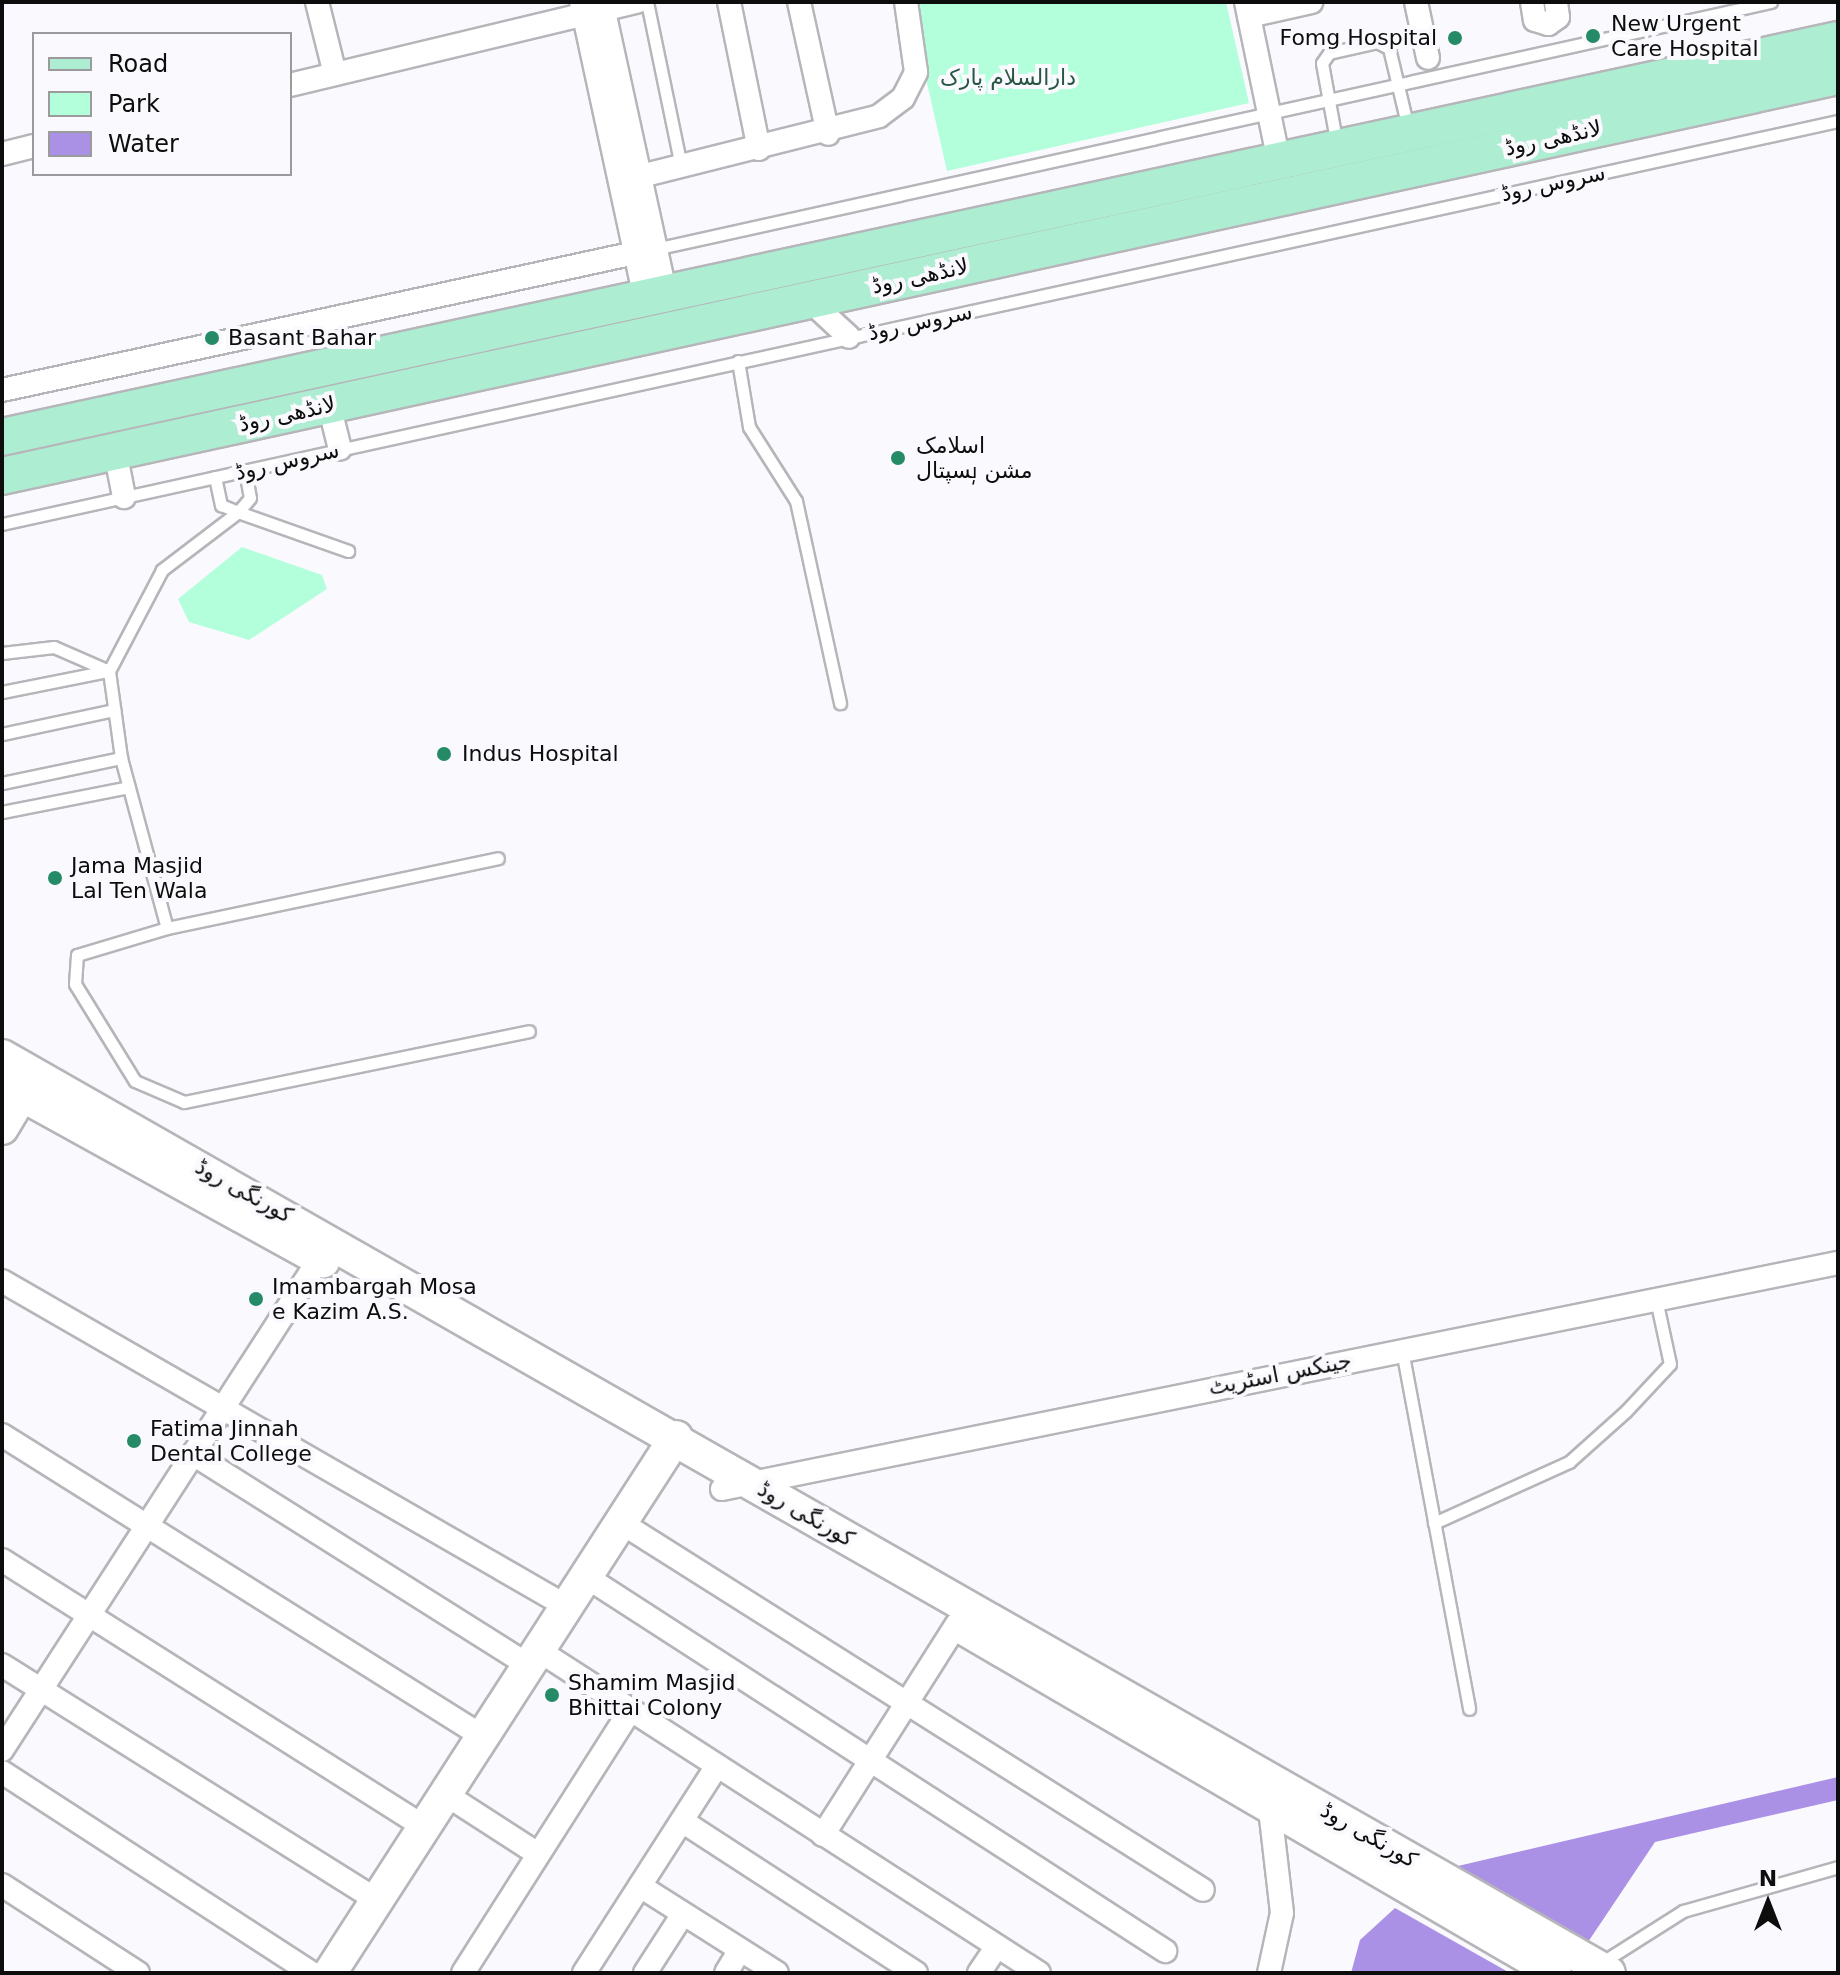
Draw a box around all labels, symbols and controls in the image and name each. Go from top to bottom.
place label: New Urgent Care Hospital [1611,10,1759,62]
place label: Fomg Hospital [1280,25,1437,51]
marker: New Urgent Care Hospital [1582,25,1604,47]
marker: Fomg Hospital [1444,27,1466,49]
legend [32,32,292,176]
text: Road [108,50,168,78]
park label: دارالسلام پارک [940,65,1076,91]
text: Park [108,90,160,118]
street label: لانڈھی روڈ [1502,115,1604,161]
text: Water [108,130,179,158]
street label: سروس روڈ [1498,159,1608,207]
street label: لانڈھی روڈ [869,253,971,299]
street label: سروس روڈ [865,298,975,346]
place label: Basant Bahar [228,325,376,351]
marker: Basant Bahar [203,329,221,347]
street label: لانڈھی روڈ [236,391,338,437]
place label: اسلامک مشن ہسپتال [916,432,1033,484]
street label: سروس روڈ [232,436,342,486]
marker: اسلامک مشن ہسپتال [887,447,909,469]
place label: Indus Hospital [462,741,619,767]
marker: Indus Hospital [433,743,455,765]
place label: Jama Masjid Lal Ten Wala [71,852,207,904]
marker: Jama Masjid Lal Ten Wala [46,869,64,887]
street label: کورنگی روڈ [191,1153,297,1229]
place label: Imambargah Mosa e Kazim A.S. [272,1273,477,1324]
marker: Imambargah Mosa e Kazim A.S. [247,1290,265,1308]
street label: جینکس اسٹریٹ [1206,1347,1354,1401]
place label: Fatima Jinnah Dental College [150,1415,312,1466]
marker: Fatima Jinnah Dental College [125,1432,143,1450]
street label: کورنگی روڈ [753,1476,859,1552]
place label: Shamim Masjid Bhittai Colony [568,1669,735,1720]
marker: Shamim Masjid Bhittai Colony [543,1686,561,1704]
street label: کورنگی روڈ [1316,1797,1422,1873]
north arrow [1728,1863,1808,1943]
text: N [1759,1866,1777,1891]

